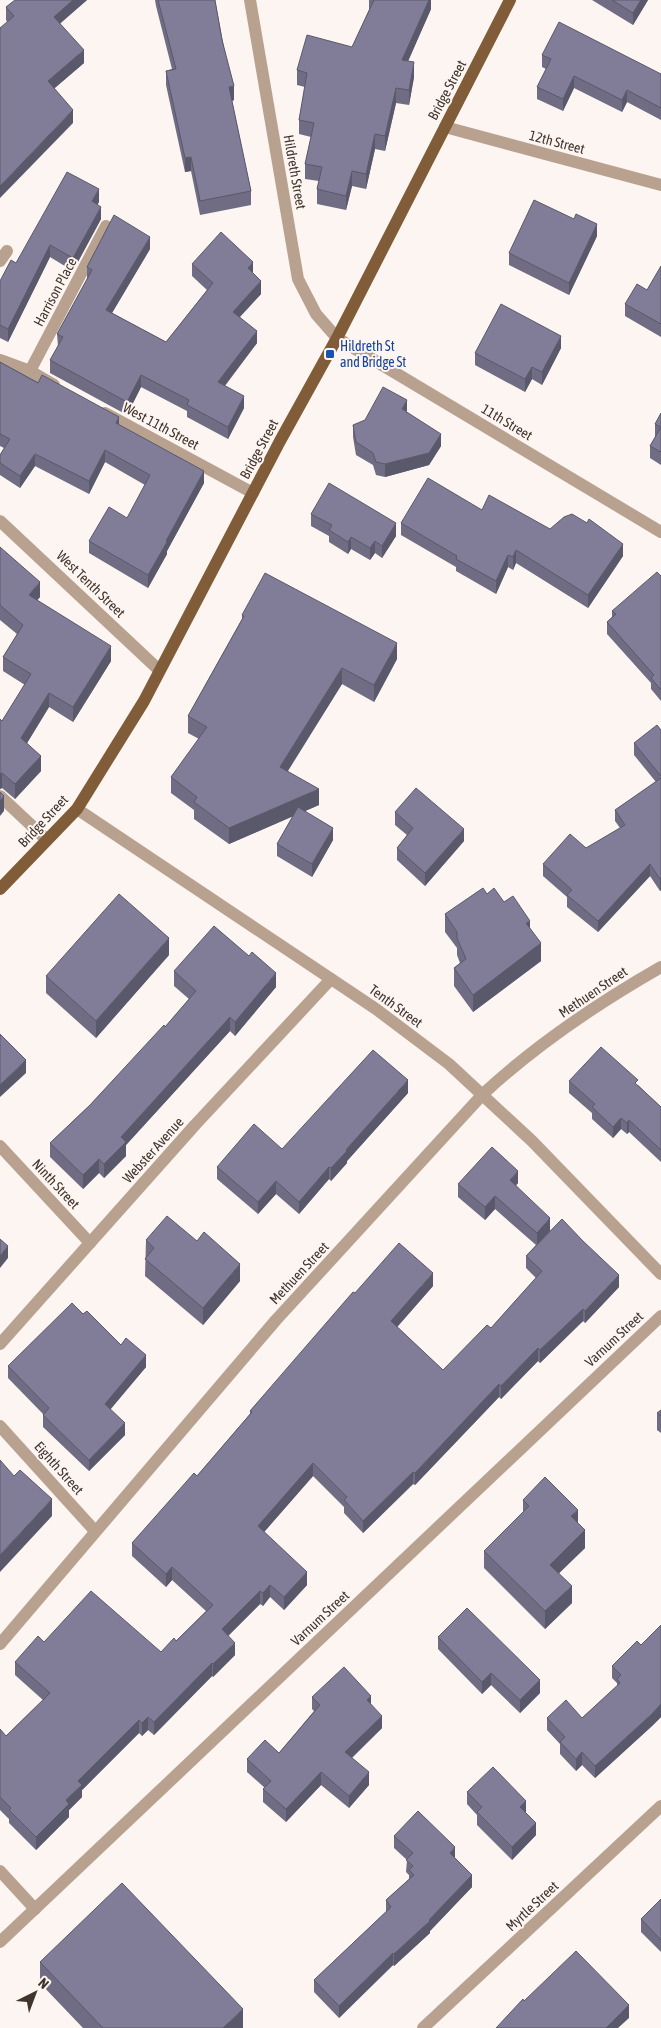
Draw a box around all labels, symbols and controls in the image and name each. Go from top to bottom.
street label: Bridge Street [425,57,469,123]
street label: 12th Street [528,127,586,157]
street label: Hildreth Street [281,133,309,211]
street label: Harrison Place [30,255,80,329]
place label: Hildreth St and Bridge St [340,338,406,370]
marker: Hildreth St and Bridge St [324,348,336,360]
street label: West 11th Street [120,399,202,453]
street label: 11th Street [479,401,535,443]
street label: Bridge Street [237,416,281,482]
street label: West Tenth Street [53,547,129,621]
street label: Bridge Street [15,792,71,850]
street label: Methuen Street [556,963,630,1021]
street label: Tenth Street [366,981,426,1031]
street label: Webster Avenue [119,1114,187,1186]
street label: Ninth Street [29,1156,83,1212]
street label: Methuen Street [266,1239,332,1307]
street label: Varnum Street [582,1308,646,1370]
street label: Eighth Street [31,1438,87,1498]
street label: Varnum Street [288,1587,352,1649]
street label: Myrtle Street [503,1878,561,1934]
north arrow [10,1968,60,2018]
text: N [35,1975,52,1992]

